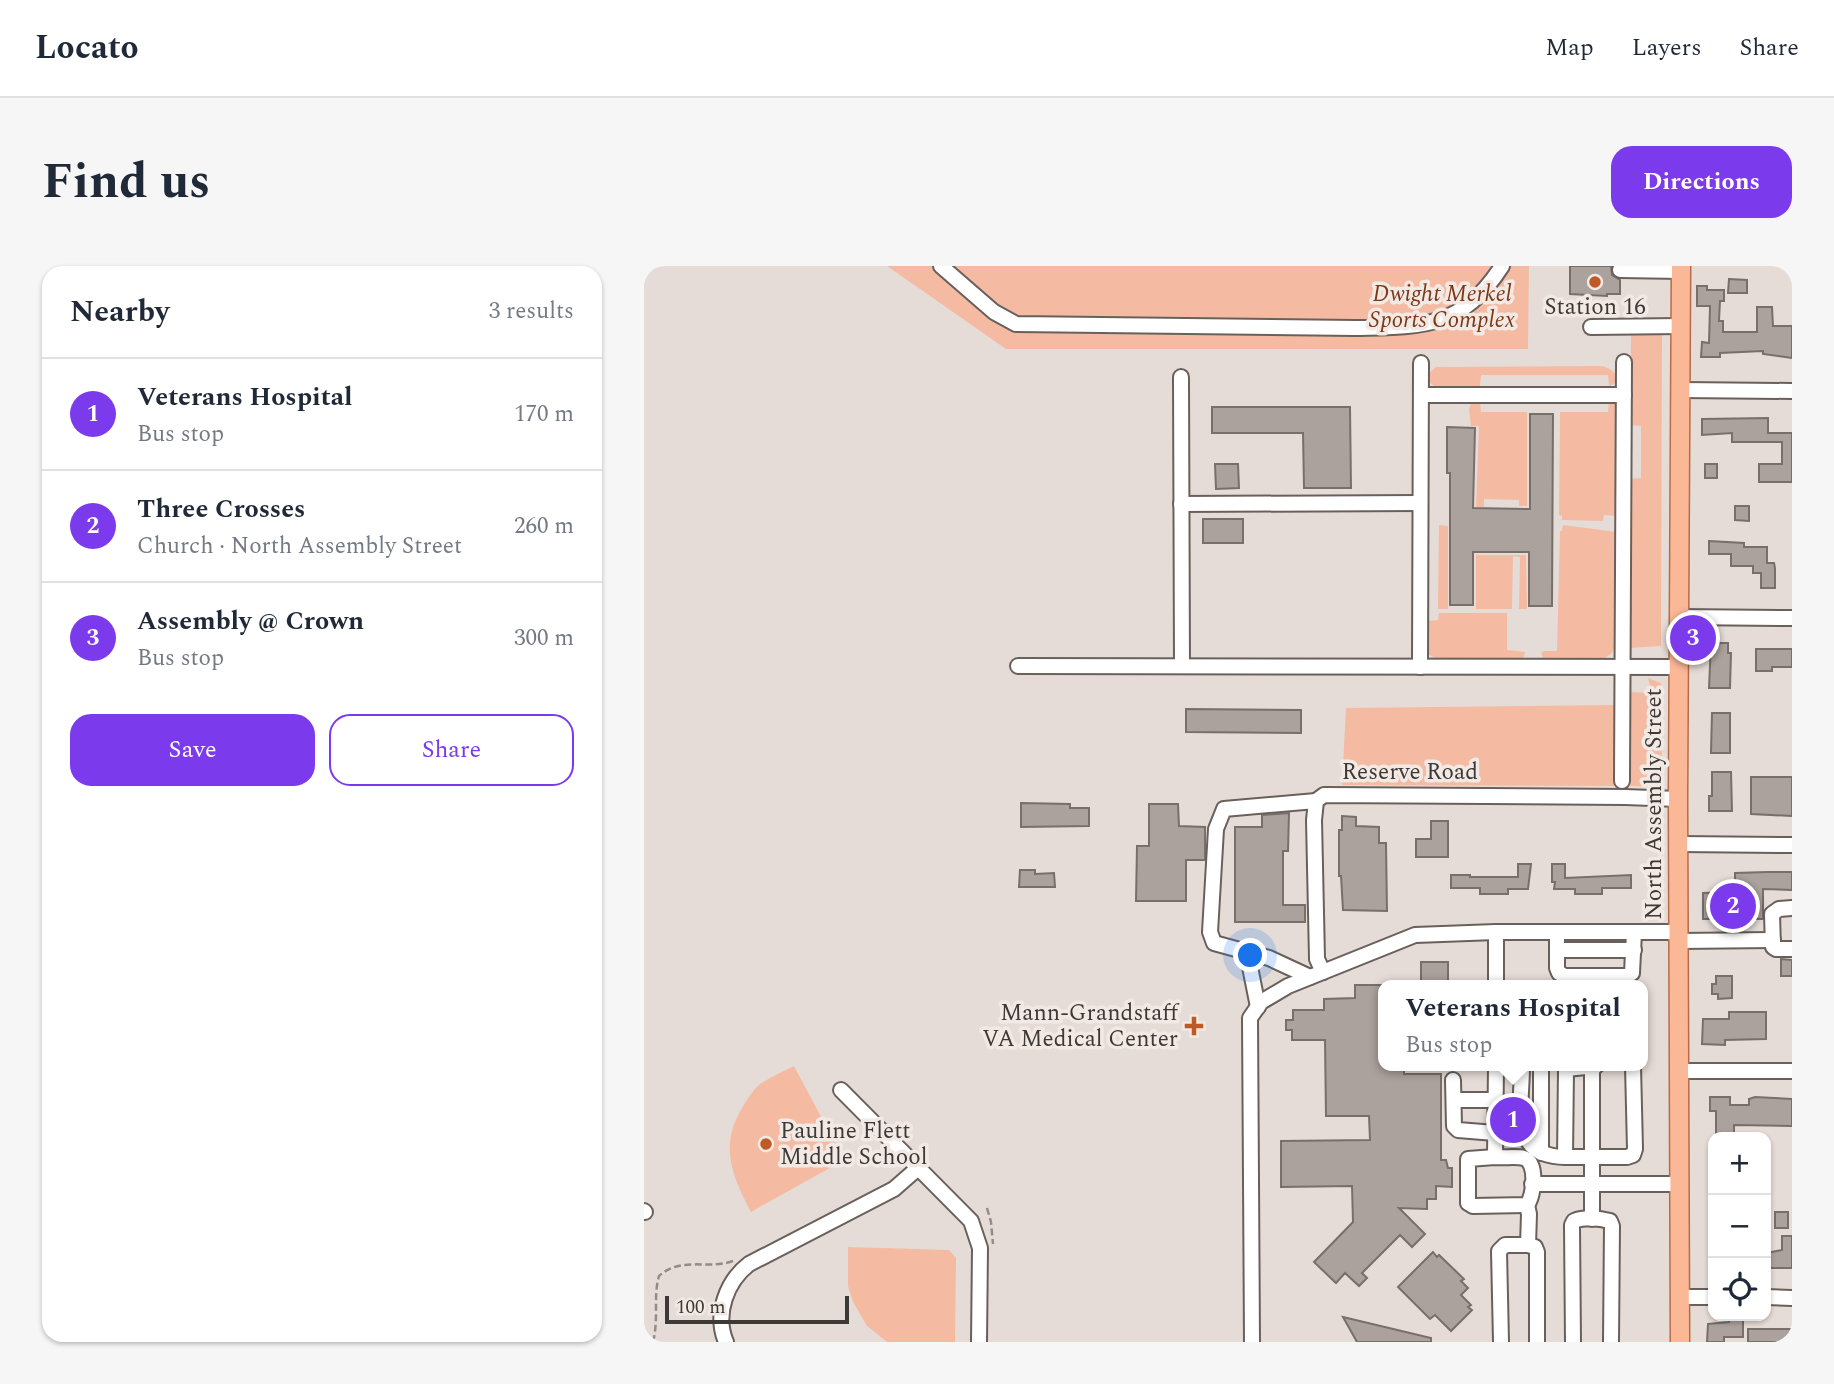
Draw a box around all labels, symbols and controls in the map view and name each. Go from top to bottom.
text: Locato [35,23,139,73]
text: Map [1545,30,1594,66]
text: Layers [1632,30,1702,66]
text: Share [1740,30,1799,66]
text: Find us [42,145,210,220]
button: Directions [1611,146,1792,218]
marker: Station 16 [1587,274,1603,290]
park label: Dwight Merkel Sports Complex [1369,277,1515,338]
text: Nearby [70,289,169,335]
place label: Station 16 [1544,290,1646,325]
text: 3 results [489,294,574,329]
text: Veterans Hospital [137,377,353,417]
text: 1 [87,397,99,432]
text: 170 m [514,397,574,432]
text: Bus stop [137,417,224,452]
text: Three Crosses [137,489,305,529]
text: 2 [87,509,99,544]
text: 260 m [514,509,574,544]
text: Church · North Assembly Street [137,529,462,564]
text: Assembly @ Crown [137,601,364,641]
pin: 3 [1670,612,1716,664]
text: 3 [87,621,99,656]
text: 300 m [514,621,574,656]
text: Bus stop [137,641,224,676]
street label: North Assembly Street [1637,688,1672,920]
button: Save [70,714,315,786]
button: Share [329,714,574,786]
street label: Reserve Road [1342,755,1478,790]
pin: 2 [1710,880,1756,932]
your location [1233,938,1267,972]
popup [1378,980,1648,1071]
text: Veterans Hospital [1405,988,1621,1028]
place label: Mann-Grandstaff VA Medical Center [982,996,1180,1057]
marker: Mann-Grandstaff VA Medical Center [1184,1016,1204,1036]
text: Bus stop [1405,1028,1492,1063]
pin: 1 [1490,1094,1536,1146]
place label: Pauline Flett Middle School [780,1114,927,1175]
map controls [1708,1132,1771,1321]
button: + [1708,1132,1771,1195]
marker: Pauline Flett Middle School [758,1136,774,1152]
button: − [1708,1195,1771,1258]
button: locate [1708,1258,1771,1321]
scale bar [665,1293,849,1325]
text: 100 m [676,1293,726,1322]

